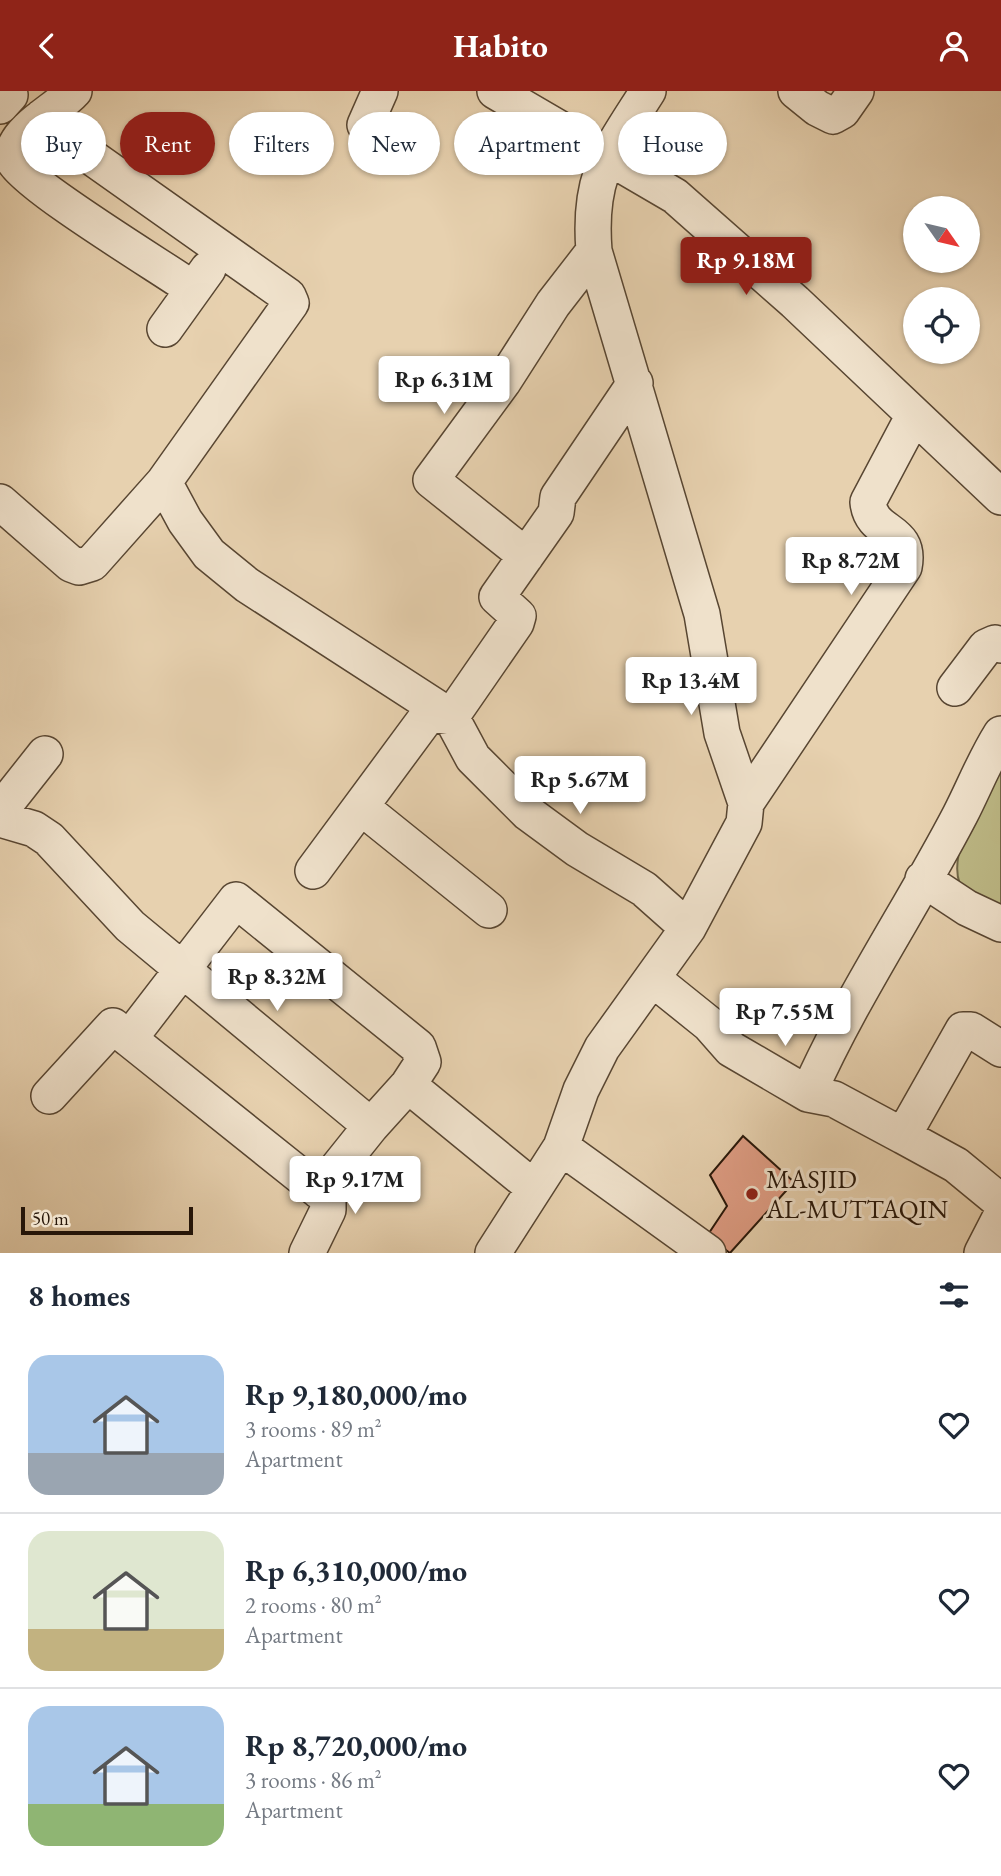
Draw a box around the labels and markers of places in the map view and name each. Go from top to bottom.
pin: Rp 9.18M [674,237,818,297]
pin: Rp 6.31M [372,357,516,416]
pin: Rp 8.72M [779,538,923,597]
pin: Rp 13.4M [619,657,763,717]
pin: Rp 5.67M [508,757,652,816]
pin: Rp 8.32M [205,953,349,1013]
pin: Rp 7.55M [713,989,857,1048]
pin: Rp 9.17M [283,1157,427,1216]
place label: MASJID AL-MUTTAQIN [765,1162,948,1226]
marker: MASJID AL-MUTTAQIN [744,1186,760,1202]

